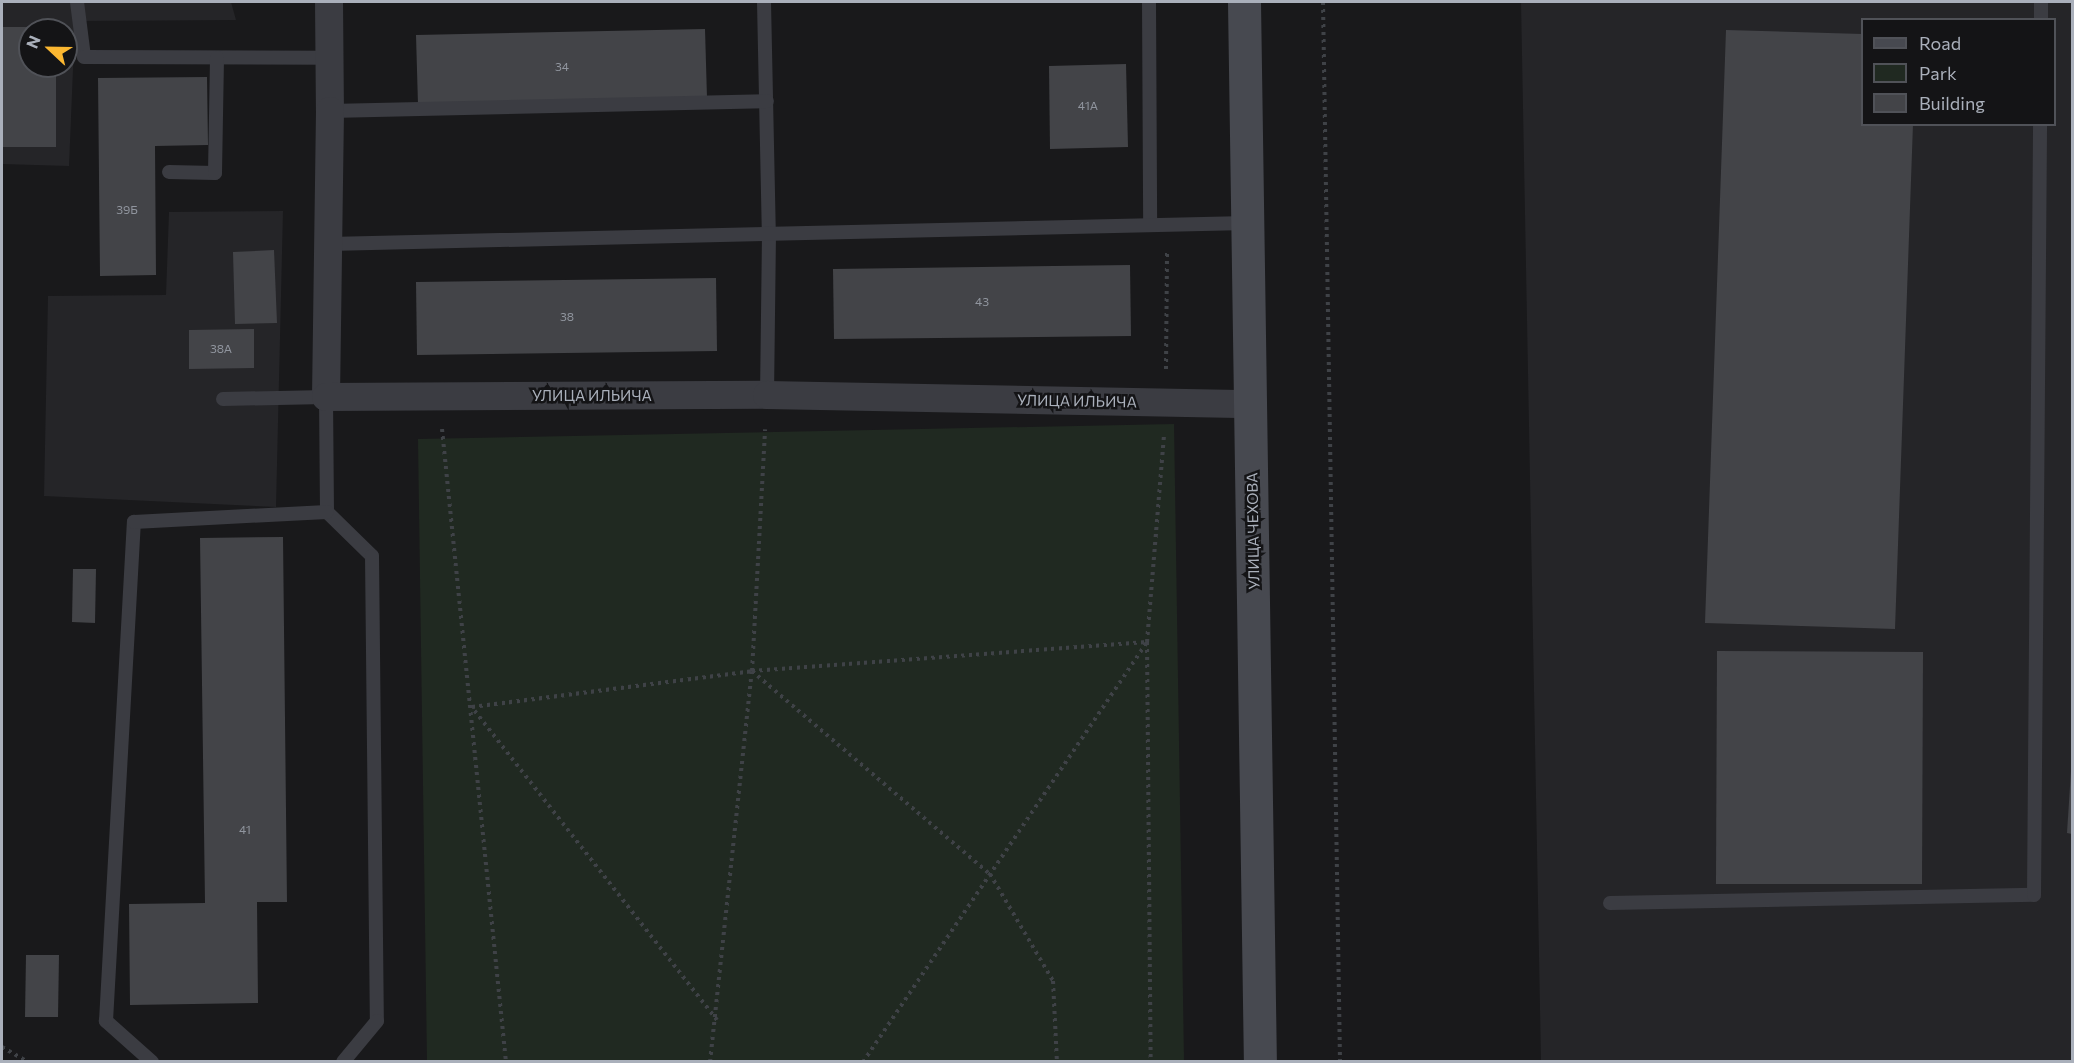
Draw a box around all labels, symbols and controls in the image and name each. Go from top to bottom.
north arrow [18,18,78,78]
legend [1861,18,2056,126]
text: Road [1919,32,1961,54]
text: N [22,33,44,51]
house number: 34 [555,60,569,74]
text: Park [1919,62,1957,84]
text: Building [1919,92,1985,114]
house number: 41А [1078,99,1098,113]
house number: 39Б [116,203,138,217]
house number: 43 [975,295,989,309]
house number: 38 [560,310,574,324]
house number: 38А [210,342,232,356]
street label: УЛИЦА ИЛЬИЧА [532,387,652,405]
street label: УЛИЦА ИЛЬИЧА [1017,391,1137,411]
street label: УЛИЦА ЧЕХОВА [1243,472,1263,590]
house number: 41 [239,823,251,837]

